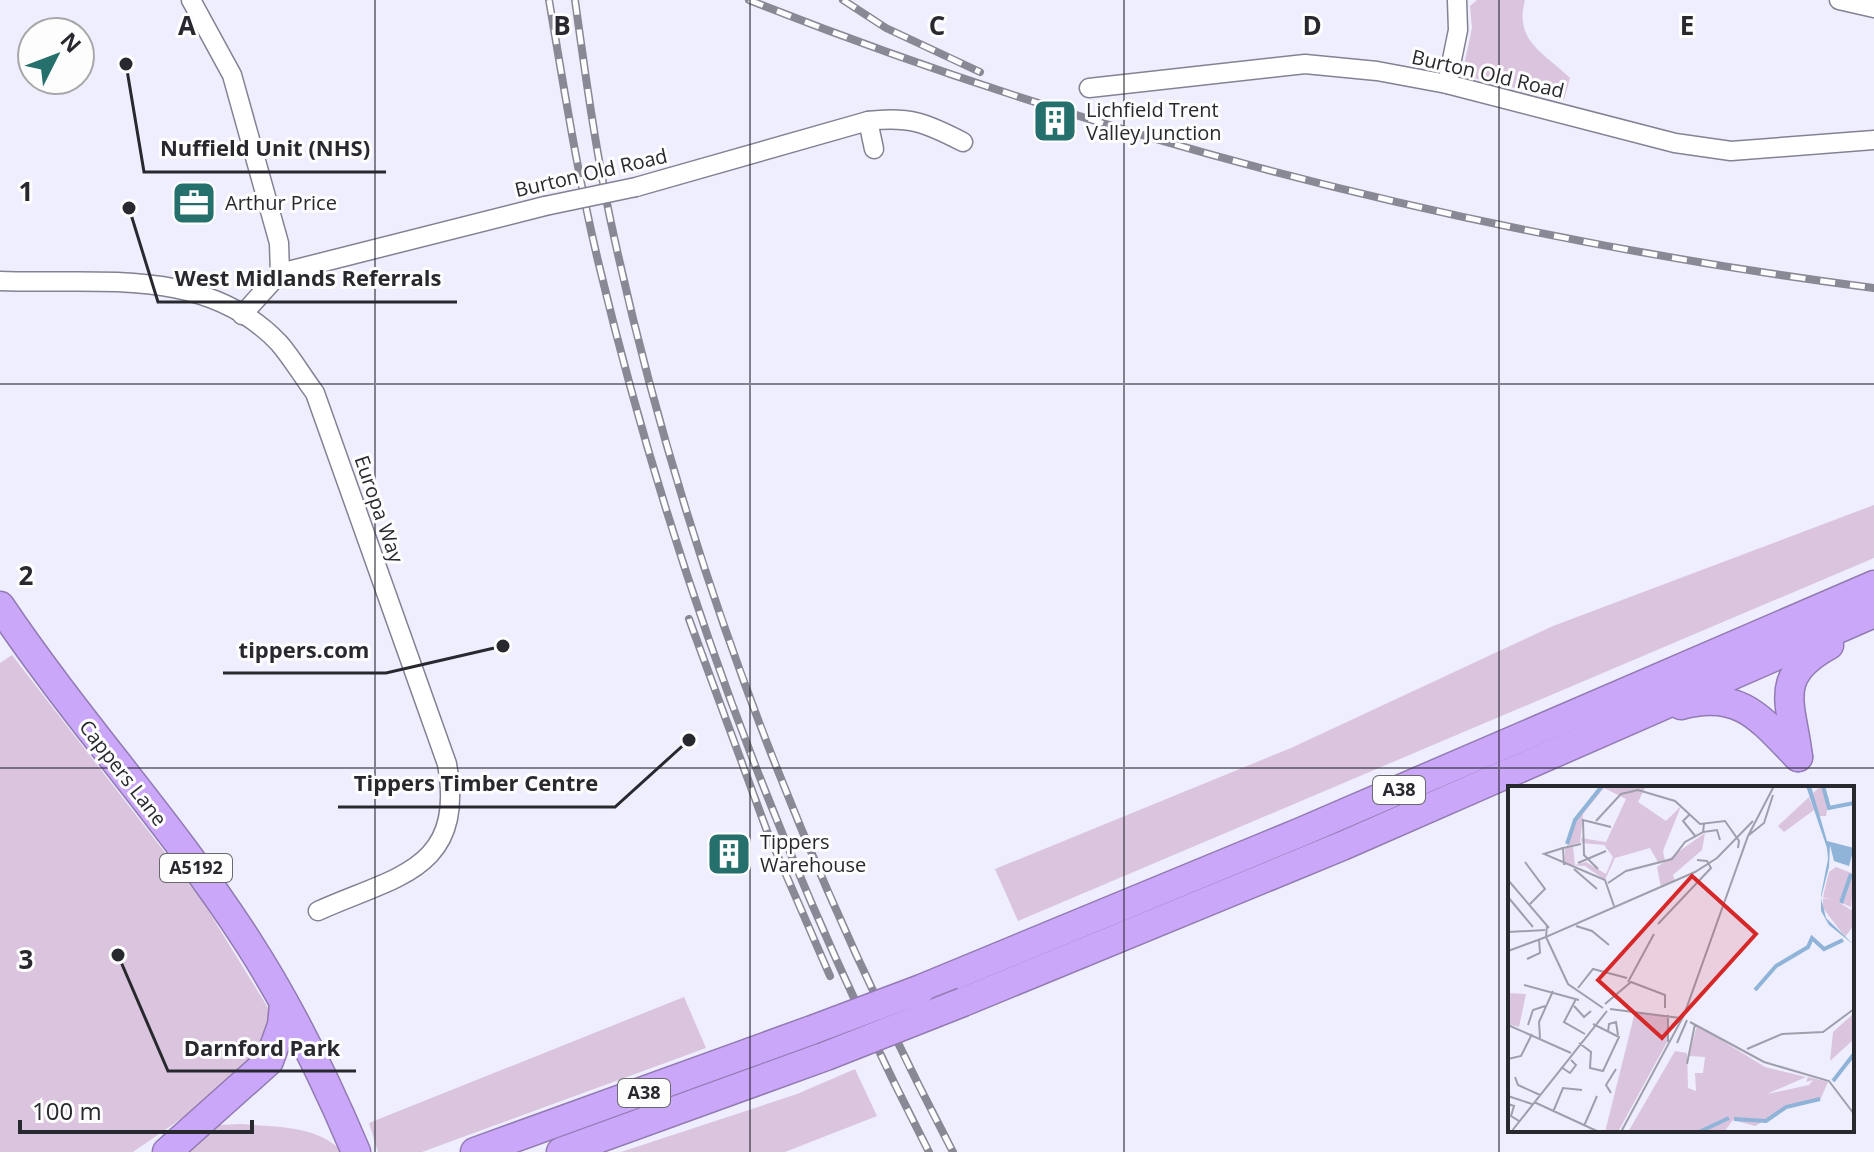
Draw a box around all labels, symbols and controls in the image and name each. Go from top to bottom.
text: A [178,7,196,43]
text: B [553,7,571,43]
text: C [929,7,945,43]
text: D [1302,7,1322,43]
text: E [1680,7,1694,43]
north arrow [16,16,96,96]
text: N [54,25,89,59]
street label: Burton Old Road [1409,43,1567,104]
place label: Lichfield Trent Valley Junction [1086,96,1222,146]
building icon: Lichfield Trent Valley Junction [1031,97,1079,145]
callout: Nuffield Unit (NHS) [144,126,386,172]
text: Nuffield Unit (NHS) [160,132,370,162]
street label: Burton Old Road [512,142,670,203]
text: 1 [19,173,33,209]
office icon: Arthur Price [170,179,218,227]
place label: Arthur Price [225,189,337,216]
callout: West Midlands Referrals [158,256,457,302]
text: West Midlands Referrals [175,262,441,292]
street label: Europa Way [349,452,411,567]
text: 2 [19,557,34,593]
callout: tippers.com [223,627,386,673]
text: tippers.com [239,634,369,664]
street label: Cappers Lane [74,714,173,831]
callout: Tippers Timber Centre [338,761,615,807]
text: Tippers Timber Centre [354,767,598,797]
road number: A38 [1373,776,1425,804]
inset map [1508,786,1854,1132]
place label: Tippers Warehouse [760,828,866,878]
building icon: Tippers Warehouse [705,830,753,878]
road number: A5192 [160,854,232,882]
text: 3 [19,941,33,977]
callout: Darnford Park [168,1025,356,1071]
text: Darnford Park [184,1032,341,1062]
road number: A38 [618,1079,670,1107]
scale bar [20,1084,252,1134]
text: 100 m [32,1094,102,1127]

